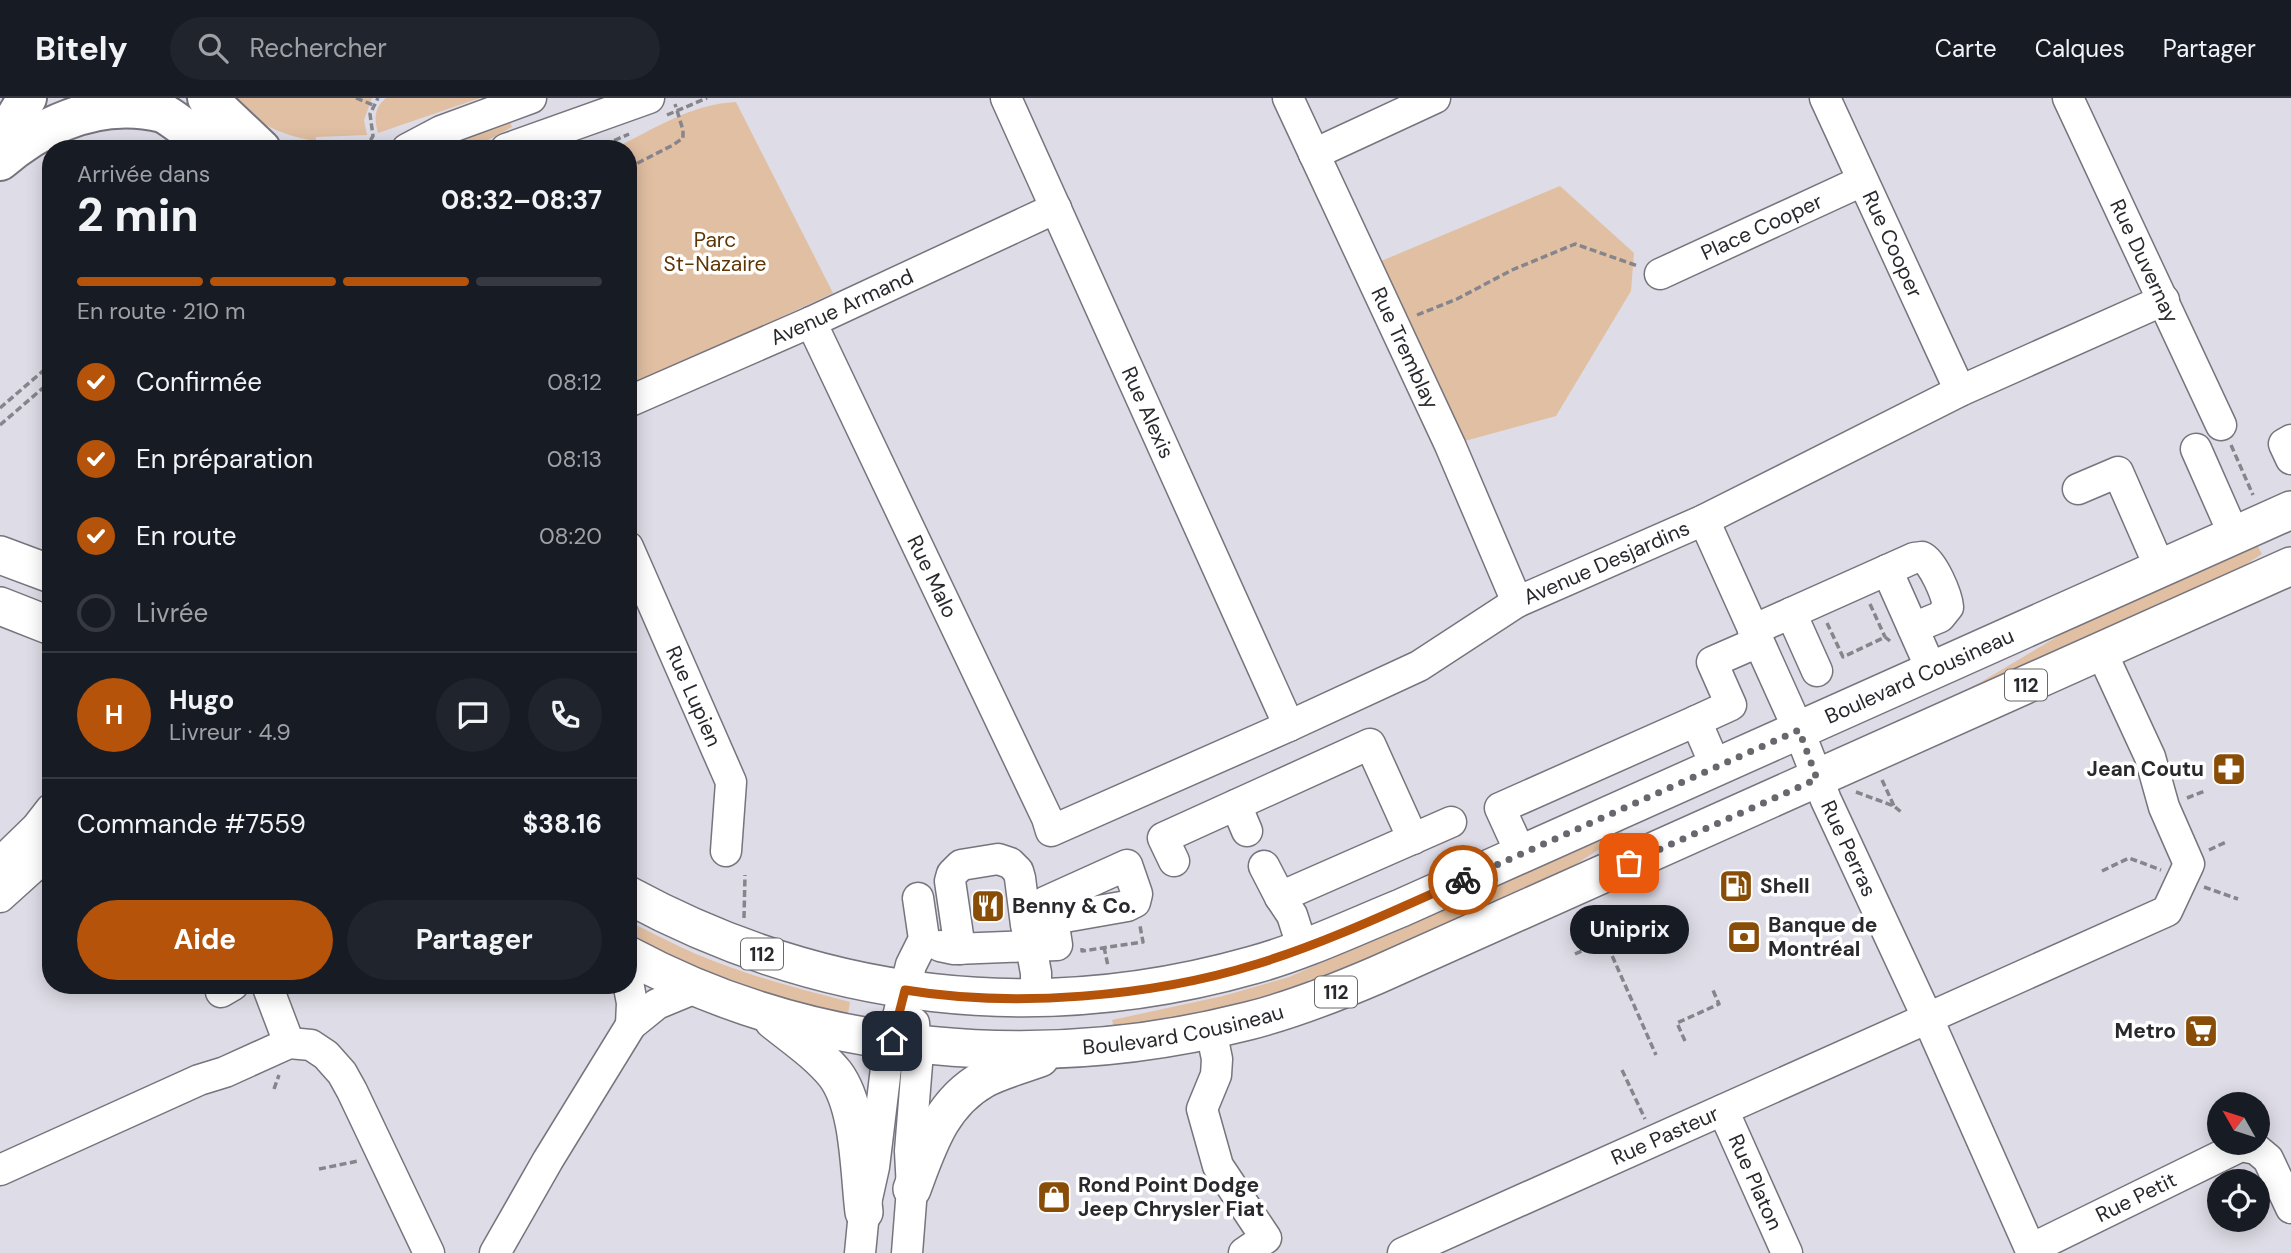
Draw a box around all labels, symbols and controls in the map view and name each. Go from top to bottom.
search box [170,17,660,80]
text: Bitely [35,27,128,70]
icon: search [194,29,232,67]
text: Rechercher [250,31,387,65]
text: Carte [1935,33,1997,64]
text: Calques [2035,33,2125,64]
text: Partager [2163,33,2256,64]
text: Arrivée dans [77,159,210,189]
text: 08:32–08:37 [441,183,602,217]
text: 2 min [77,185,199,245]
street label: Rue Cooper [1856,186,1929,302]
street label: Place Cooper [1697,187,1827,267]
street label: Rue Duvernay [2103,195,2185,328]
park label: Parc St-Nazaire [663,226,767,278]
street label: Avenue Armand [766,262,918,352]
street label: Rue Tremblay [1364,283,1445,414]
text: En route · 210 m [77,296,246,326]
street label: Rue Alexis [1115,362,1181,463]
icon: check [77,363,115,401]
text: Confirmée [136,365,262,399]
text: 08:12 [547,367,602,397]
icon: check [77,440,115,478]
text: En préparation [136,442,313,476]
text: 08:13 [547,444,602,474]
street label: Avenue Desjardins [1519,514,1694,611]
icon: check [77,517,115,555]
text: En route [136,519,237,553]
text: 08:20 [539,521,602,551]
street label: Rue Malo [901,531,964,623]
text: Livrée [136,596,208,630]
street label: Boulevard Cousineau [1821,622,2018,731]
street label: Rue Lupien [659,641,728,751]
road number: 112 [2005,670,2047,700]
button: chat [436,678,510,752]
button: phone [528,678,602,752]
text: Hugo [169,683,234,717]
text: H [105,698,123,732]
text: Livreur · 4.9 [169,717,291,747]
pharmacy icon: Jean Coutu [2210,750,2248,788]
place label: Jean Coutu [2087,755,2204,783]
street label: Rue Perras [1814,796,1883,901]
text: Commande #7559 [77,807,306,841]
text: $38.16 [523,807,602,841]
pin [1599,833,1659,893]
icon: bag [1610,844,1648,882]
courier [1428,845,1498,915]
icon: bike [1444,861,1482,899]
fuel station icon: Shell [1717,867,1755,905]
place label: Shell [1760,872,1810,900]
restaurant icon: Benny & Co. [969,887,1007,925]
place label: Benny & Co. [1012,892,1136,920]
button: Aide [77,900,333,980]
button: Partager [347,900,602,980]
callout: Uniprix [1570,905,1688,954]
place label: Banque de Montréal [1768,911,1877,963]
text: Uniprix [1589,914,1670,944]
bank icon: Banque de Montréal [1725,918,1763,956]
road number: 112 [741,939,783,970]
road number: 112 [1315,976,1357,1007]
street label: Boulevard Cousineau [1081,998,1287,1061]
pin [862,1011,922,1071]
supermarket icon: Metro [2182,1012,2220,1050]
place label: Metro [2115,1017,2176,1045]
icon: home [873,1022,911,1060]
north arrow [2207,1092,2270,1155]
map controls [2207,1092,2270,1232]
street label: Rue Pasteur [1607,1099,1723,1172]
street label: Rue Platon [1722,1130,1789,1235]
street label: Rue Petit [2091,1166,2181,1229]
button: locate [2207,1169,2270,1232]
place label: Rond Point Dodge Jeep Chrysler Fiat [1078,1171,1264,1223]
shop icon: Rond Point Dodge Jeep Chrysler Fiat [1035,1178,1073,1216]

